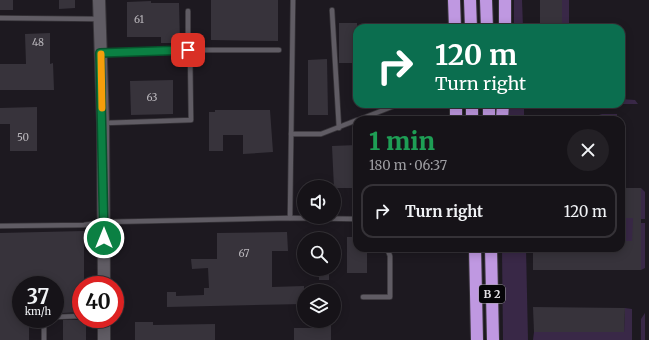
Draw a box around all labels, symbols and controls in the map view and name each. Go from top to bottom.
house number: 61 [134,13,144,26]
pin [171,33,205,67]
house number: 48 [32,36,44,49]
text: 120 m [435,37,517,73]
icon: arrive [177,39,199,61]
icon: right [369,40,421,92]
text: Turn right [435,72,526,95]
house number: 63 [146,91,158,104]
text: 1 min [369,126,435,157]
button: close [567,129,609,171]
house number: 50 [17,131,29,144]
text: 180 m · 06:37 [369,157,447,174]
map controls [297,180,341,328]
button: sound [297,180,341,224]
icon: right [371,200,393,222]
text: Turn right [405,202,483,221]
text: 120 m [564,202,607,221]
position arrow [83,217,125,259]
button: search [297,232,341,276]
house number: 67 [239,247,250,260]
speed limit sign: 40 [72,276,124,328]
text: 37 [27,284,49,309]
button: layers [297,284,341,328]
road number: B 2 [479,285,505,303]
text: km/h [25,305,51,318]

